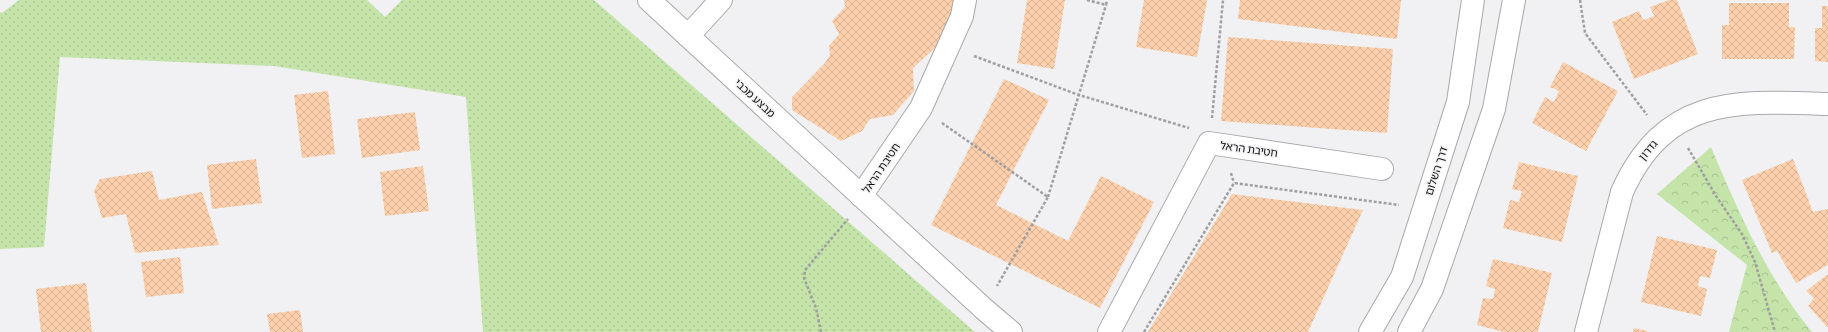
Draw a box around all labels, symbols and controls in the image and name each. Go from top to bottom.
street label: מבצע מכבי [732,74,780,120]
street label: חטיבת הראל [1219,136,1279,160]
street label: גדרון [1634,136,1661,163]
street label: חטיבת הראל [857,139,903,196]
street label: דרך השלום [1420,144,1451,197]

